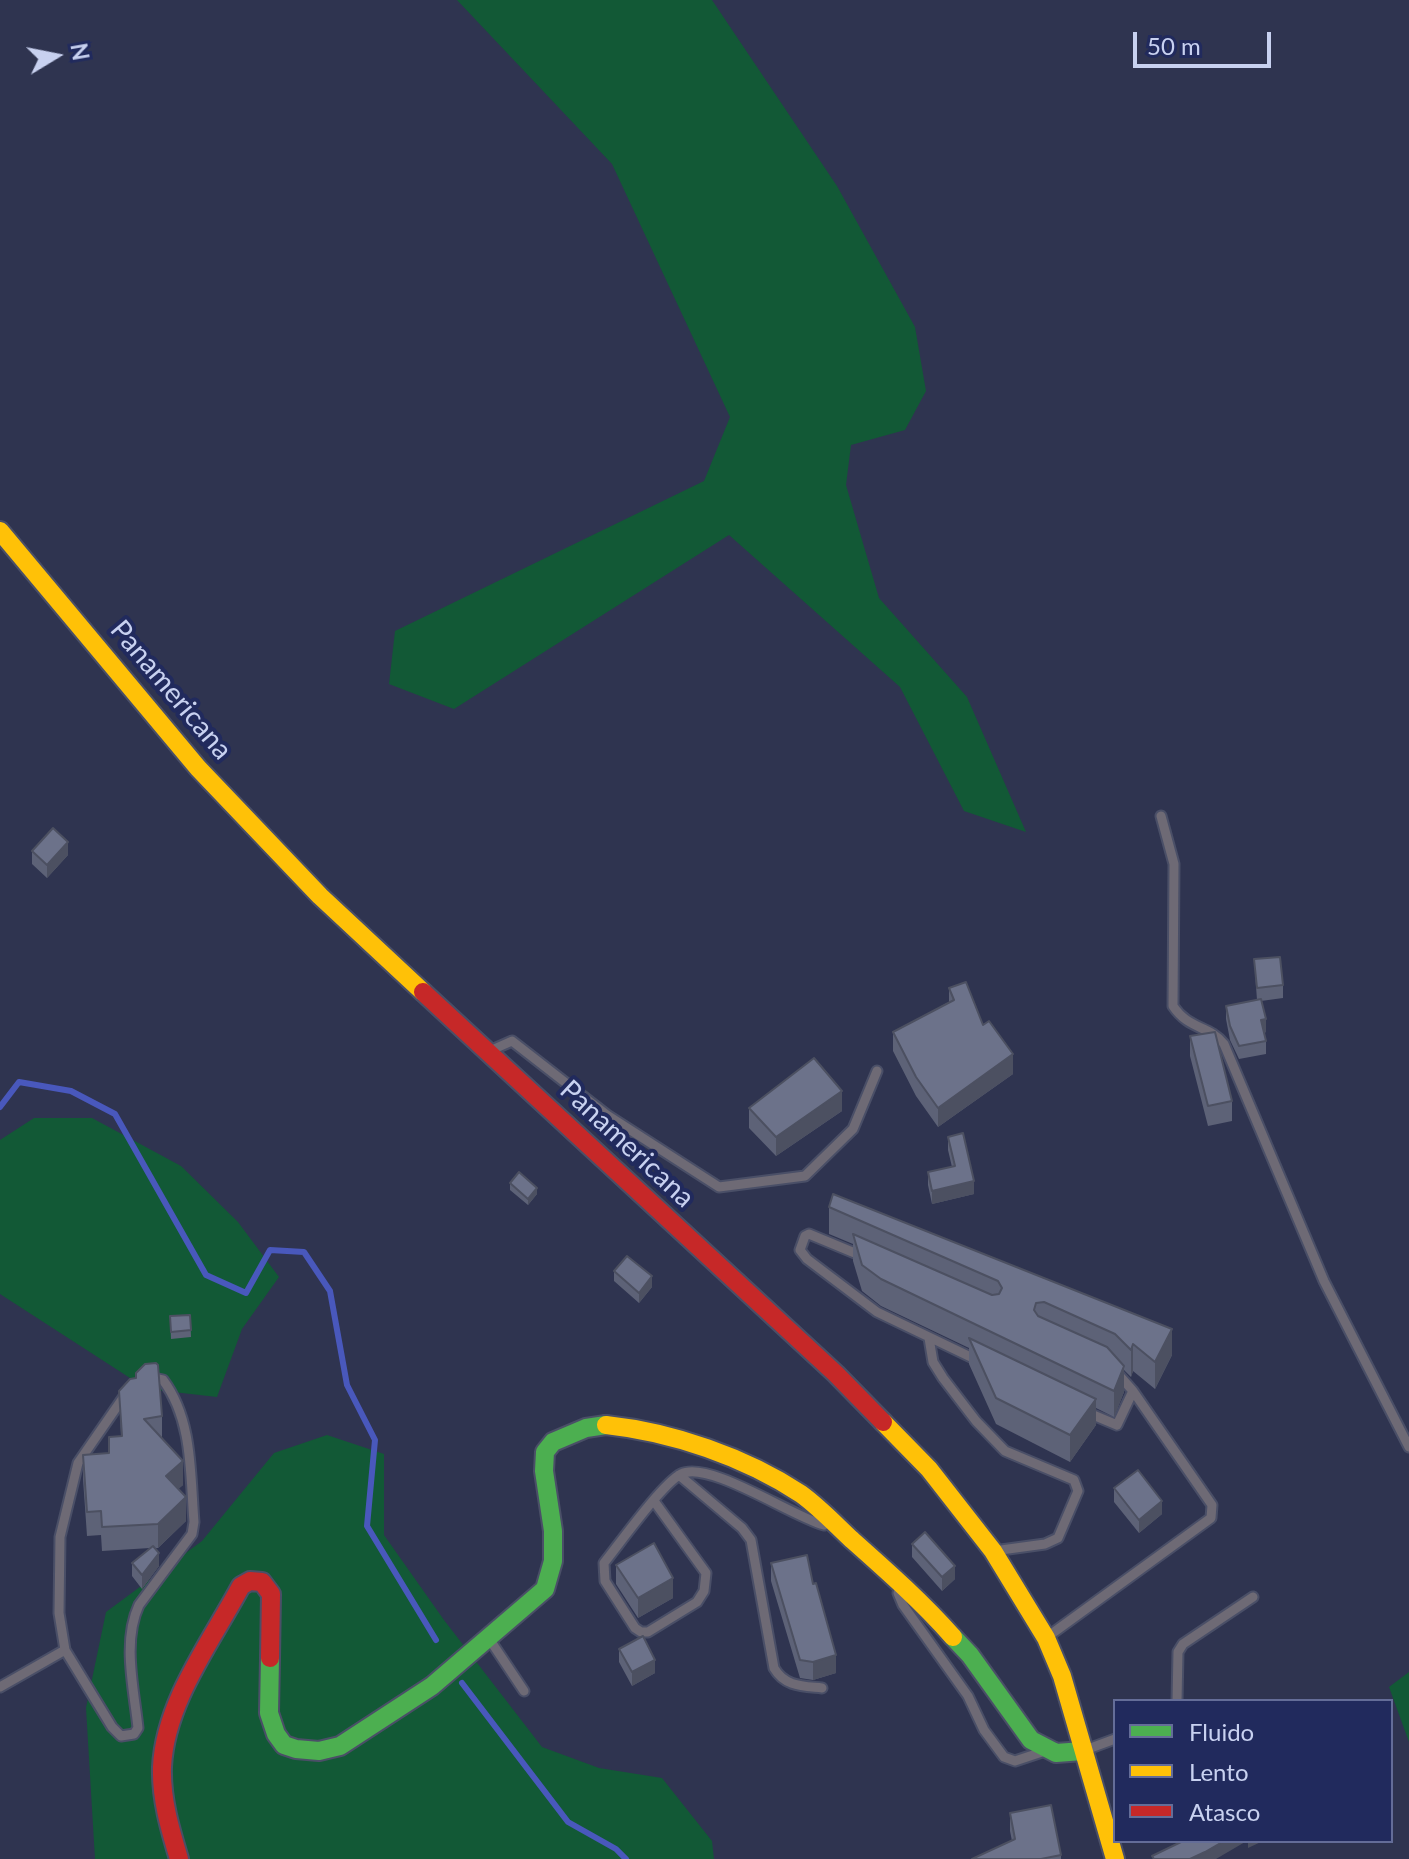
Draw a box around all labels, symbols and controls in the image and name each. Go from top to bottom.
north arrow [16,16,96,96]
scale bar [1137,16,1275,66]
text: 50 m [1147,31,1201,60]
text: N [65,41,95,62]
street label: Panamericana [103,614,239,766]
street label: Panamericana [553,1073,701,1215]
legend [1113,1699,1393,1843]
text: Fluido [1189,1717,1254,1746]
text: Lento [1189,1757,1249,1786]
text: Atasco [1189,1797,1260,1826]

